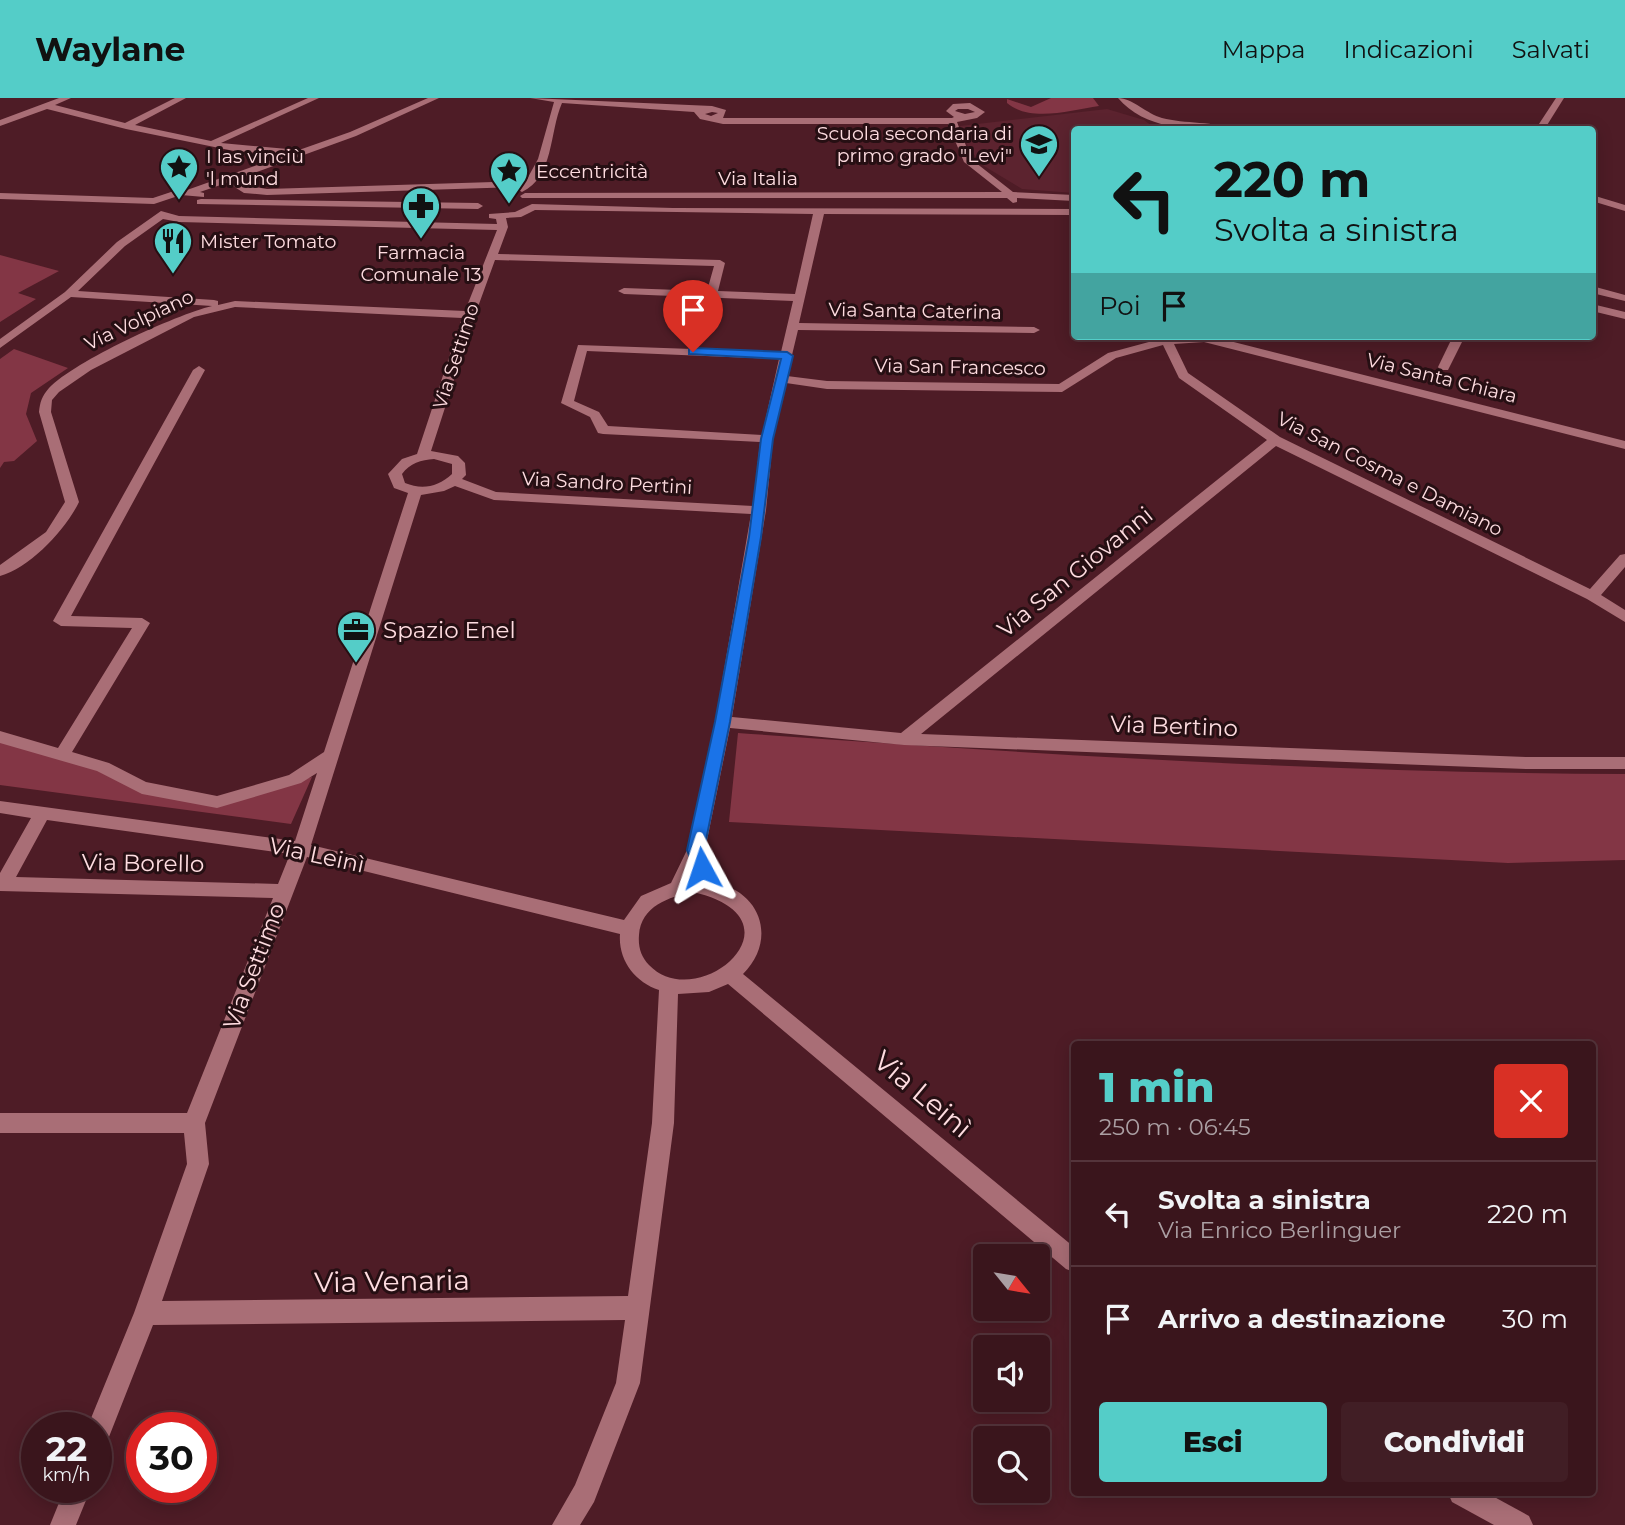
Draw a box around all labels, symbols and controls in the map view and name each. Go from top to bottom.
text: Waylane [35,29,185,69]
text: Mappa [1222,35,1305,64]
text: Indicazioni [1343,35,1474,64]
text: Salvati [1512,35,1590,64]
place label: Scuola secondaria di primo grado "Levi" [817,122,1012,167]
school or university icon: Scuola secondaria di primo grado "Levi" [1018,123,1060,178]
place label: I las vinciù 'l mund [206,145,304,190]
place icon: I las vinciù 'l mund [158,146,200,201]
place icon: Eccentricità [488,150,530,205]
text: 220 m [1214,150,1370,209]
icon: left [1099,154,1190,245]
place label: Eccentricità [536,160,648,183]
street label: Via Italia [718,167,798,190]
pharmacy icon: Farmacia Comunale 13 [400,185,442,240]
text: Svolta a sinistra [1214,210,1459,249]
restaurant icon: Mister Tomato [152,220,194,275]
place label: Mister Tomato [200,230,336,253]
place label: Farmacia Comunale 13 [360,241,482,286]
pin [663,280,723,352]
street label: Via Volpiano [81,285,197,355]
icon: arrive [1155,287,1193,325]
text: Poi [1099,290,1141,322]
icon: arrive [674,291,712,329]
street label: Via Santa Caterina [828,298,1002,324]
street label: Via Settimo [428,300,484,412]
street label: Via Santa Chiara [1364,348,1520,408]
street label: Via San Francesco [874,354,1046,380]
street label: Via San Cosma e Damiano [1273,407,1507,541]
street label: Via Sandro Pertini [521,467,693,499]
street label: Via San Giovanni [992,501,1158,643]
office icon: Spazio Enel [335,609,377,664]
place label: Spazio Enel [383,616,516,644]
street label: Via Bertino [1110,710,1238,742]
street label: Via Leinì [267,831,367,879]
position arrow [665,831,739,905]
street label: Via Borello [81,848,205,878]
street label: Via Settimo [217,899,291,1033]
street label: Via Leinì [867,1043,979,1145]
text: 1 min [1099,1061,1215,1113]
button: close [1494,1064,1568,1138]
text: 250 m · 06:45 [1099,1113,1251,1141]
text: Svolta a sinistra [1158,1184,1371,1216]
icon: left [1099,1195,1137,1233]
text: 220 m [1487,1198,1568,1230]
text: Via Enrico Berlinguer [1158,1216,1401,1244]
north arrow [973,1244,1050,1321]
map controls [973,1244,1050,1503]
street label: Via Venaria [314,1263,470,1299]
icon: arrive [1099,1300,1137,1338]
text: Arrivo a destinazione [1158,1303,1446,1335]
text: 30 m [1502,1303,1568,1335]
button: sound [973,1335,1050,1412]
button: Esci [1099,1402,1327,1482]
button: Condividi [1341,1402,1568,1482]
speed limit sign: 30 [126,1412,217,1503]
button: search [973,1426,1050,1503]
text: 22 [46,1427,87,1470]
text: km/h [42,1464,91,1486]

